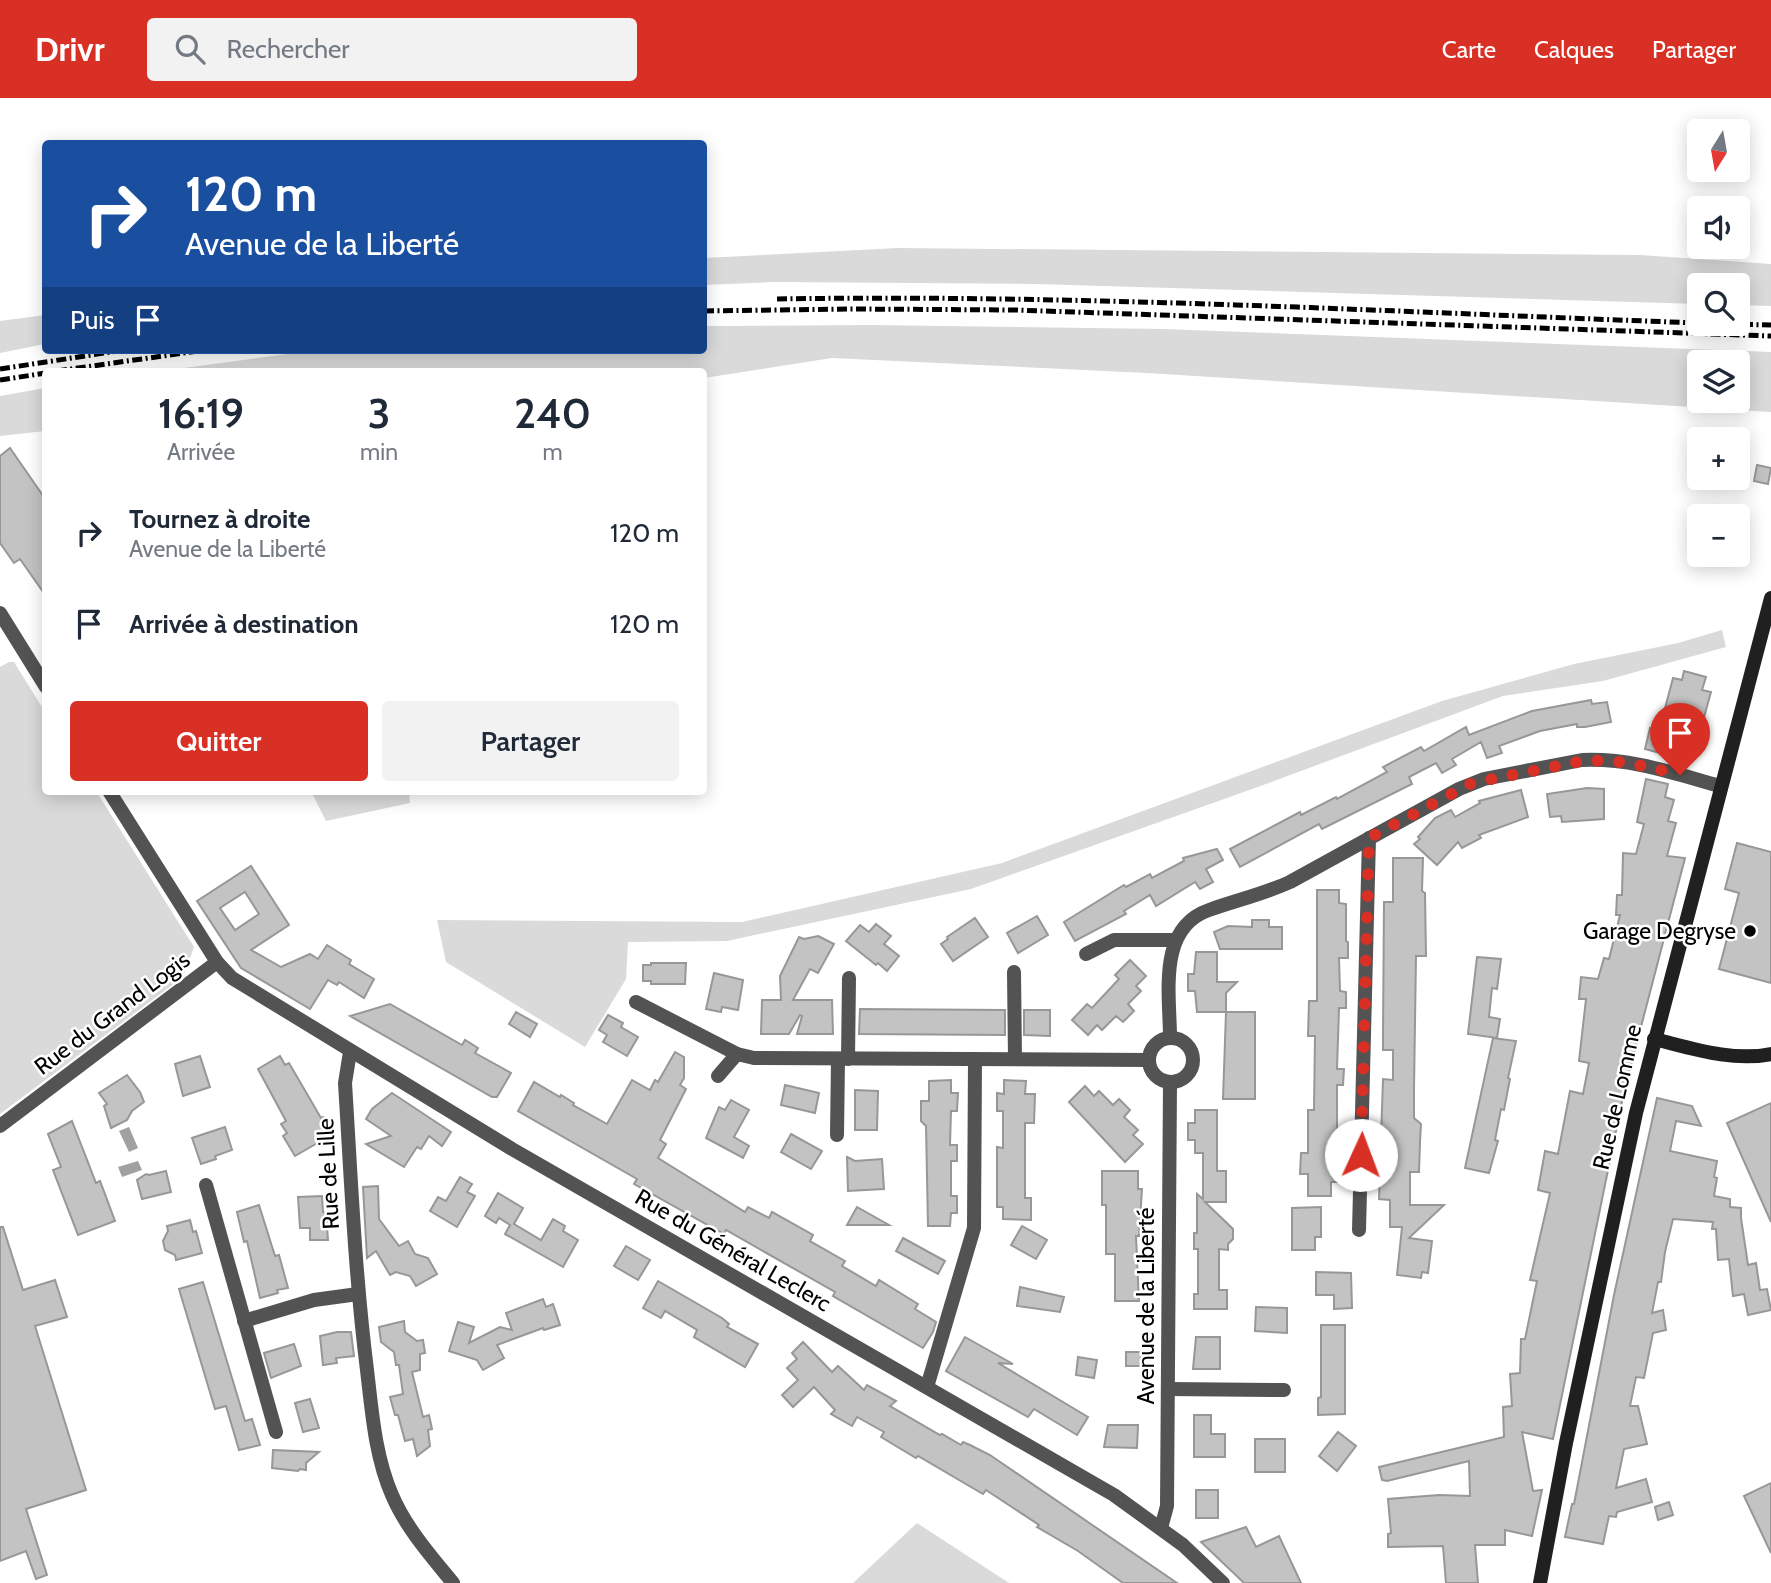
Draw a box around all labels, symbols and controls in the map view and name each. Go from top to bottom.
search box [147,18,637,81]
text: Drivr [35,29,105,69]
icon: search [171,30,209,68]
text: Rechercher [227,33,350,65]
text: Carte [1442,35,1496,64]
text: Calques [1534,35,1614,64]
text: Partager [1652,35,1736,64]
north arrow [1687,119,1750,182]
map controls [1687,119,1750,567]
text: 120 m [185,164,317,223]
icon: right [70,168,161,259]
button: sound [1687,196,1750,259]
text: Avenue de la Liberté [185,224,459,263]
button: search [1687,273,1750,336]
icon: arrive [129,301,167,339]
text: Puis [70,304,115,336]
button: layers [1687,350,1750,413]
text: 16:19 [158,387,244,439]
text: 3 [368,387,390,439]
text: 240 [514,387,591,439]
button: + [1687,427,1750,490]
text: Arrivée [167,438,235,466]
text: min [360,438,398,466]
text: m [542,438,563,466]
text: Tournez à droite [129,503,311,535]
button: − [1687,504,1750,567]
icon: right [70,514,108,552]
text: 120 m [610,517,679,549]
text: Avenue de la Liberté [129,535,326,563]
icon: arrive [70,605,108,643]
text: Arrivée à destination [129,608,359,640]
text: 120 m [610,608,679,640]
button: Quitter [70,701,368,781]
button: Partager [382,701,679,781]
pin [1650,703,1710,775]
icon: arrive [1661,714,1699,752]
place label: Garage Degryse [1583,917,1736,945]
marker: Garage Degryse [1742,923,1758,939]
street label: Rue du Grand Logis [29,946,195,1080]
street label: Rue de Lomme [1587,1021,1647,1172]
street label: Rue de Lille [311,1118,345,1230]
position arrow [1324,1118,1398,1192]
street label: Rue du Général Leclerc [630,1183,836,1317]
street label: Avenue de la Liberté [1132,1207,1160,1405]

